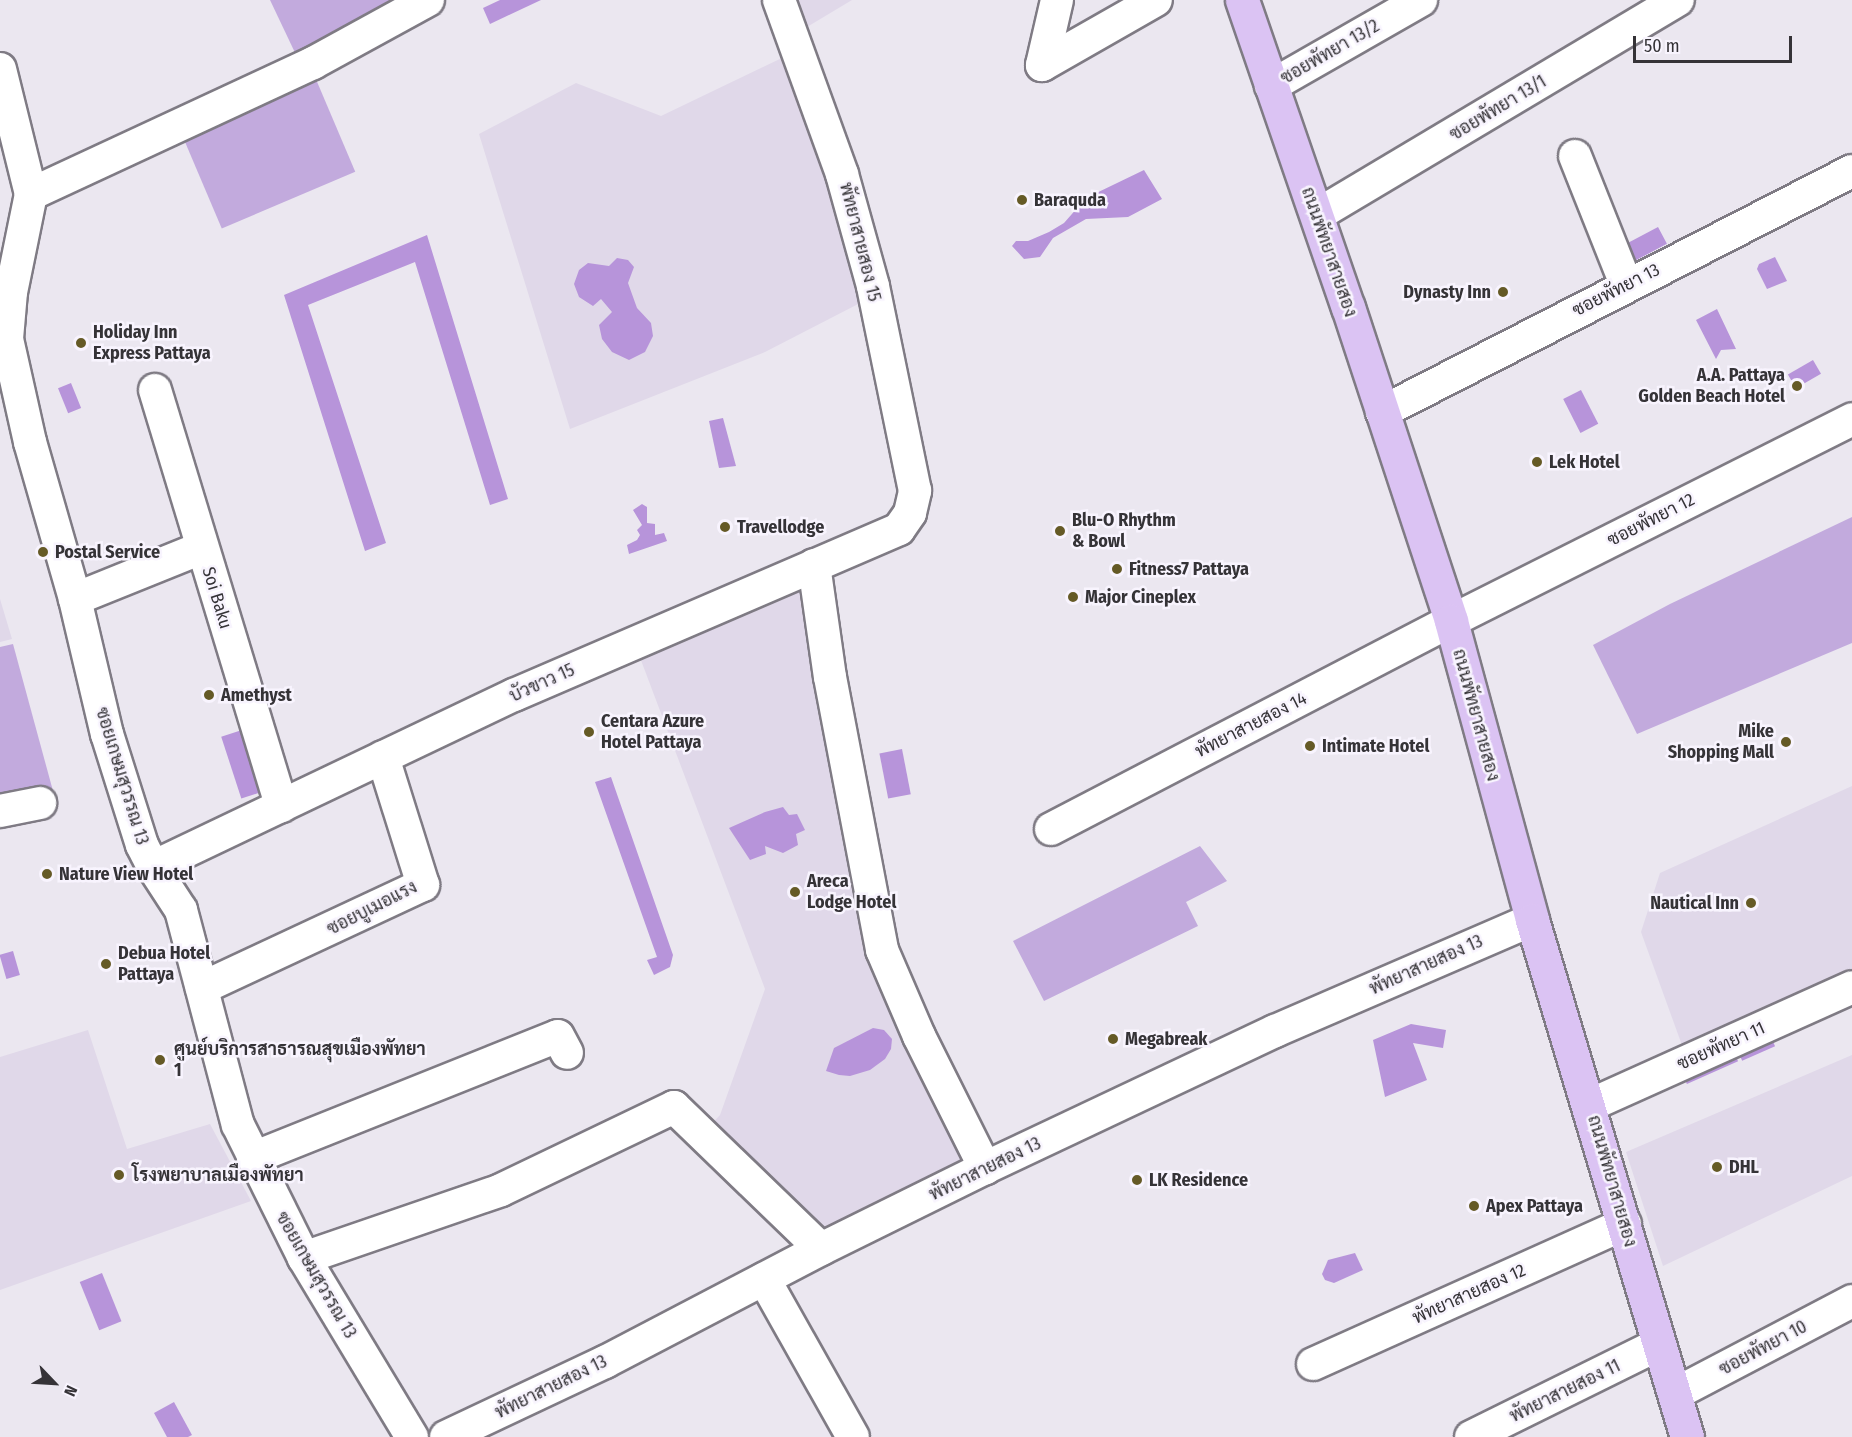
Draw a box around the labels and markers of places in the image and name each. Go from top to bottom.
place label: Baraquda [1034,189,1106,211]
marker: Baraquda [1015,193,1029,207]
place label: Dynasty Inn [1403,281,1491,303]
marker: Dynasty Inn [1496,285,1510,299]
place label: Holiday Inn Express Pattaya [93,322,211,364]
marker: Holiday Inn Express Pattaya [74,336,88,350]
place label: A.A. Pattaya Golden Beach Hotel [1638,365,1785,407]
marker: A.A. Pattaya Golden Beach Hotel [1790,379,1804,393]
place label: Lek Hotel [1549,451,1620,473]
marker: Lek Hotel [1530,455,1544,469]
place label: Blu-O Rhythm & Bowl [1072,510,1176,552]
place label: Travellodge [737,516,824,538]
marker: Travellodge [718,520,732,534]
marker: Blu-O Rhythm & Bowl [1053,524,1067,538]
place label: Postal Service [55,541,160,563]
marker: Postal Service [36,545,50,559]
place label: Fitness7 Pattaya [1129,558,1249,580]
marker: Fitness7 Pattaya [1110,562,1124,576]
place label: Major Cineplex [1085,586,1196,608]
marker: Major Cineplex [1066,590,1080,604]
place label: Amethyst [221,684,292,706]
marker: Amethyst [202,688,216,702]
place label: Centara Azure Hotel Pattaya [601,711,704,754]
place label: Mike Shopping Mall [1668,721,1774,764]
marker: Centara Azure Hotel Pattaya [582,725,596,739]
place label: Intimate Hotel [1322,735,1429,757]
marker: Mike Shopping Mall [1779,735,1793,749]
marker: Intimate Hotel [1303,739,1317,753]
place label: Nature View Hotel [59,863,193,885]
marker: Nature View Hotel [40,867,54,881]
place label: Areca Lodge Hotel [807,871,896,914]
marker: Areca Lodge Hotel [788,885,802,899]
place label: Nautical Inn [1650,892,1739,914]
marker: Nautical Inn [1744,896,1758,910]
place label: Debua Hotel Pattaya [118,943,210,986]
marker: Debua Hotel Pattaya [99,957,113,971]
place label: Megabreak [1125,1028,1208,1050]
marker: Megabreak [1106,1032,1120,1046]
place label: ศูนย์บริการสาธารณสุขเมืองพัทยา 1 [174,1039,426,1082]
marker: ศูนย์บริการสาธารณสุขเมืองพัทยา 1 [151,1051,169,1069]
place label: DHL [1729,1156,1759,1178]
marker: DHL [1710,1160,1724,1174]
place label: โรงพยาบาลเมืองพัทยา [132,1164,304,1186]
marker: โรงพยาบาลเมืองพัทยา [110,1166,128,1184]
place label: LK Residence [1149,1169,1248,1191]
marker: LK Residence [1130,1173,1144,1187]
place label: Apex Pattaya [1486,1195,1583,1217]
marker: Apex Pattaya [1467,1199,1481,1213]

